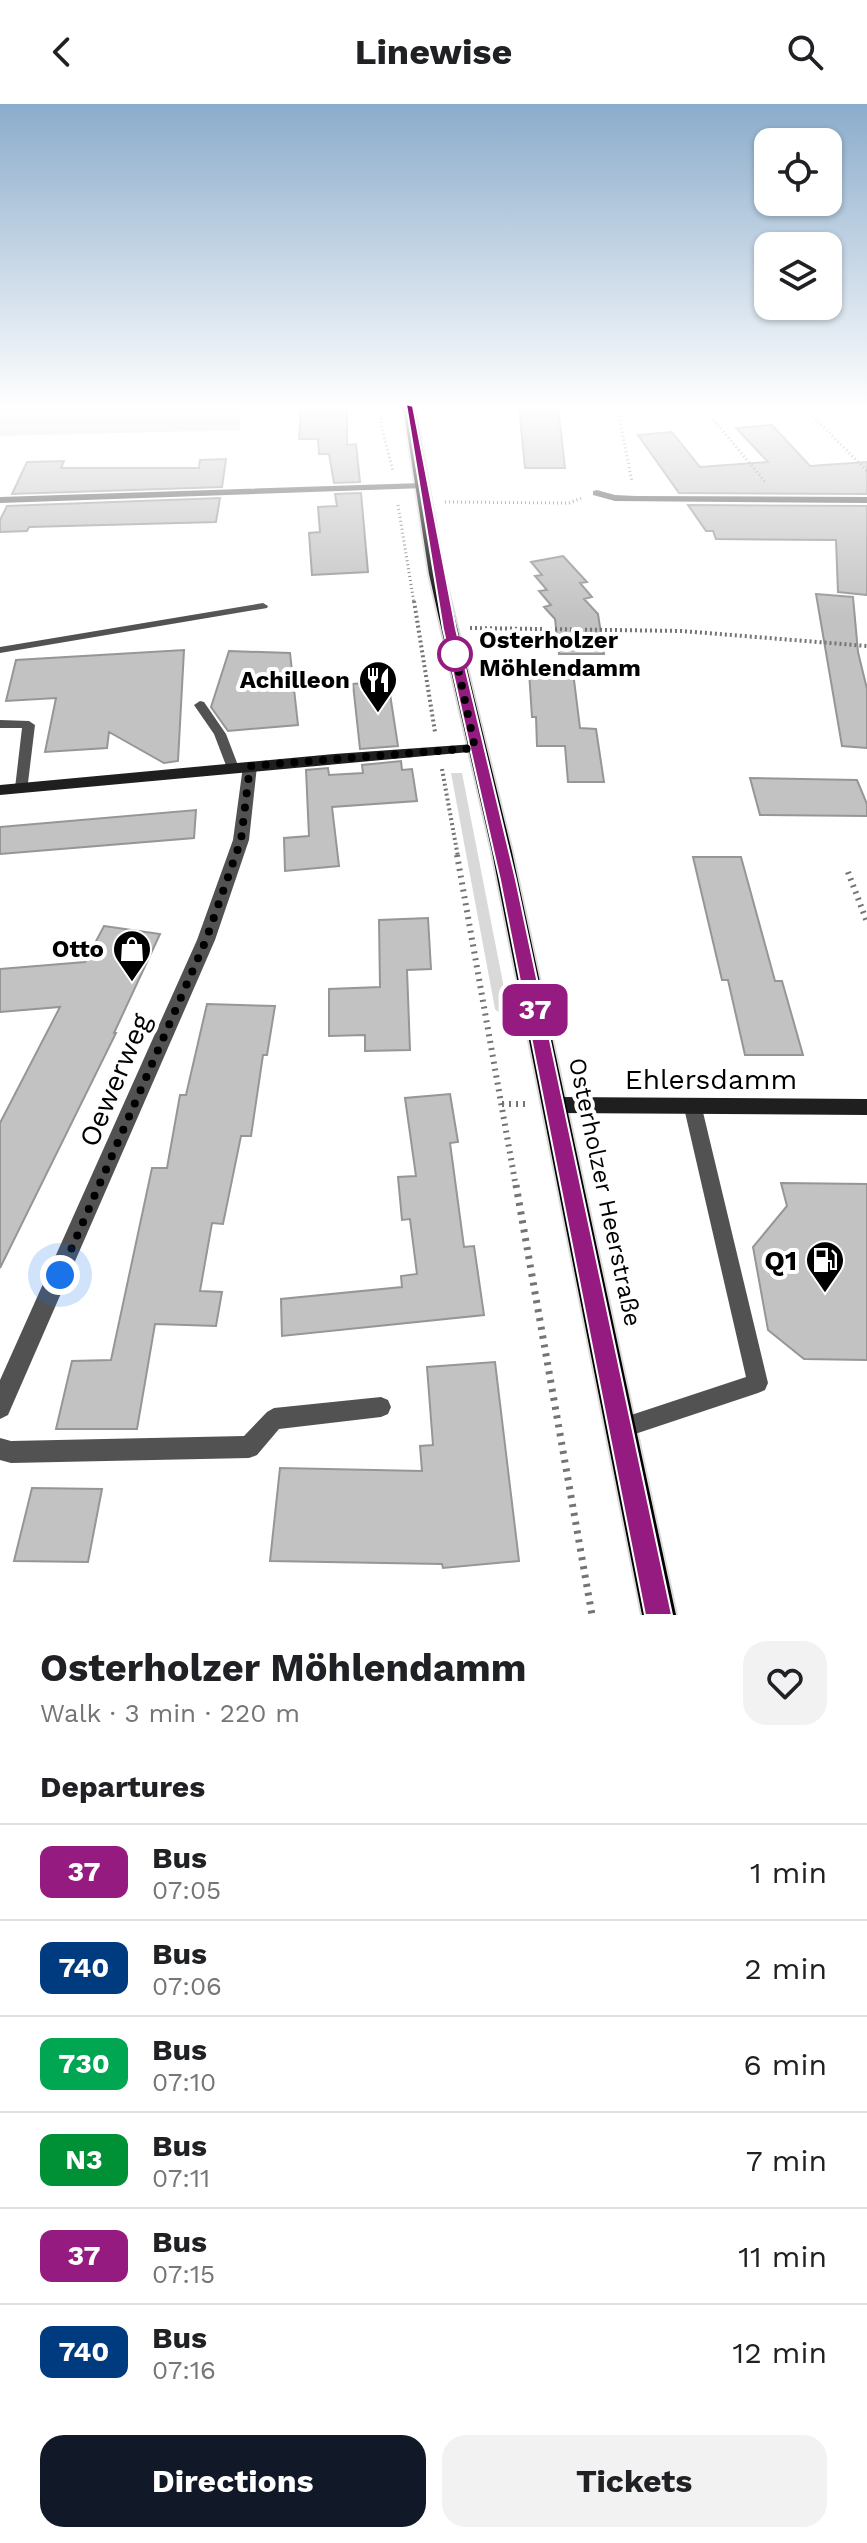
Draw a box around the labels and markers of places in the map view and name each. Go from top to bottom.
place label: Osterholzer Möhlendamm [479,626,641,682]
marker: Osterholzer Möhlendamm [438,637,472,671]
restaurant icon: Achilleon [357,659,399,714]
place label: Achilleon [240,666,350,694]
shop icon: Otto [111,928,153,983]
place label: Otto [52,935,104,963]
fuel station icon: Q1 [804,1239,846,1294]
place label: Q1 [764,1244,797,1277]

